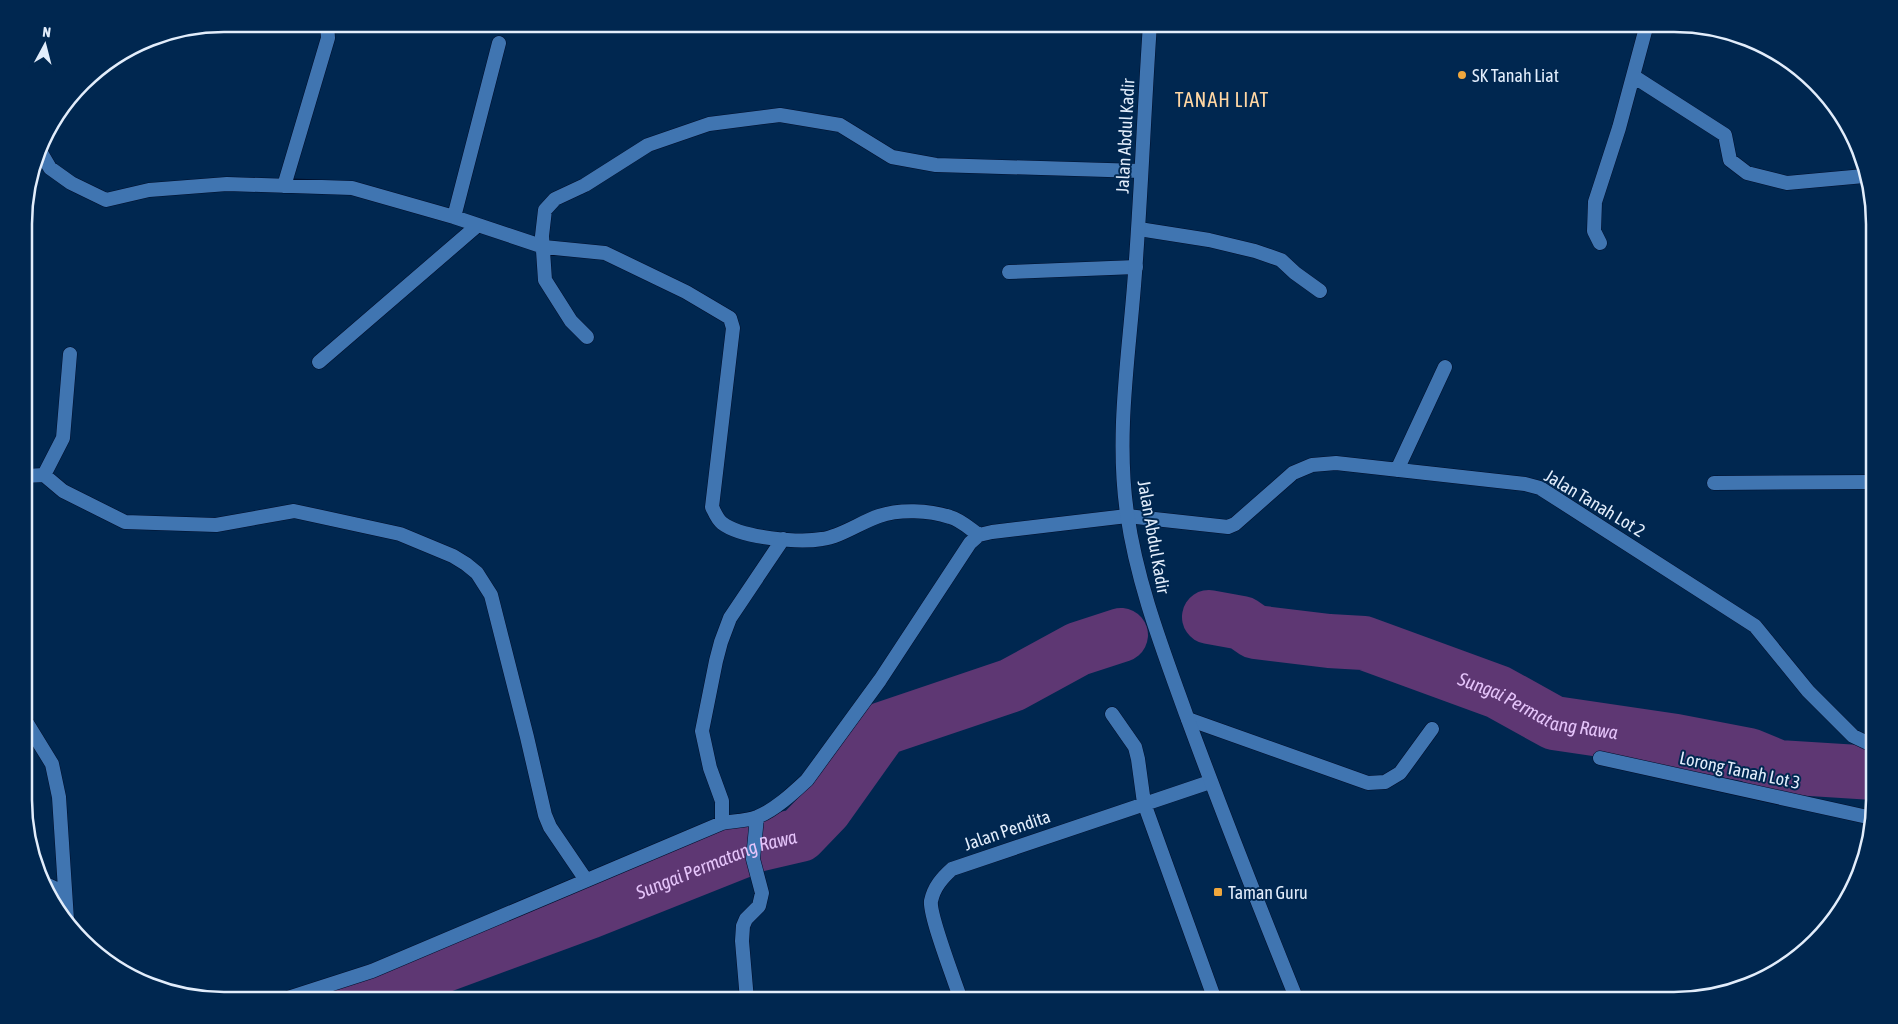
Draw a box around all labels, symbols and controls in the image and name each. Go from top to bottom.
north arrow [20,20,70,70]
text: N [42,24,52,41]
place label: SK Tanah Liat [1472,65,1559,86]
marker: SK Tanah Liat [1456,69,1468,81]
street label: Jalan Abdul Kadir [1112,77,1139,194]
district label: TANAH LIAT [1175,88,1269,111]
street label: Jalan Tanah Lot 2 [1541,465,1649,541]
street label: Jalan Abdul Kadir [1134,479,1174,596]
water label: Sungai Permatang Rawa [1454,667,1619,743]
street label: Lorong Tanah Lot 3 [1678,747,1802,793]
street label: Jalan Pendita [961,805,1053,855]
water label: Sungai Permatang Rawa [632,825,799,904]
place label: Taman Guru [1228,882,1308,903]
marker: Taman Guru [1212,886,1224,898]

